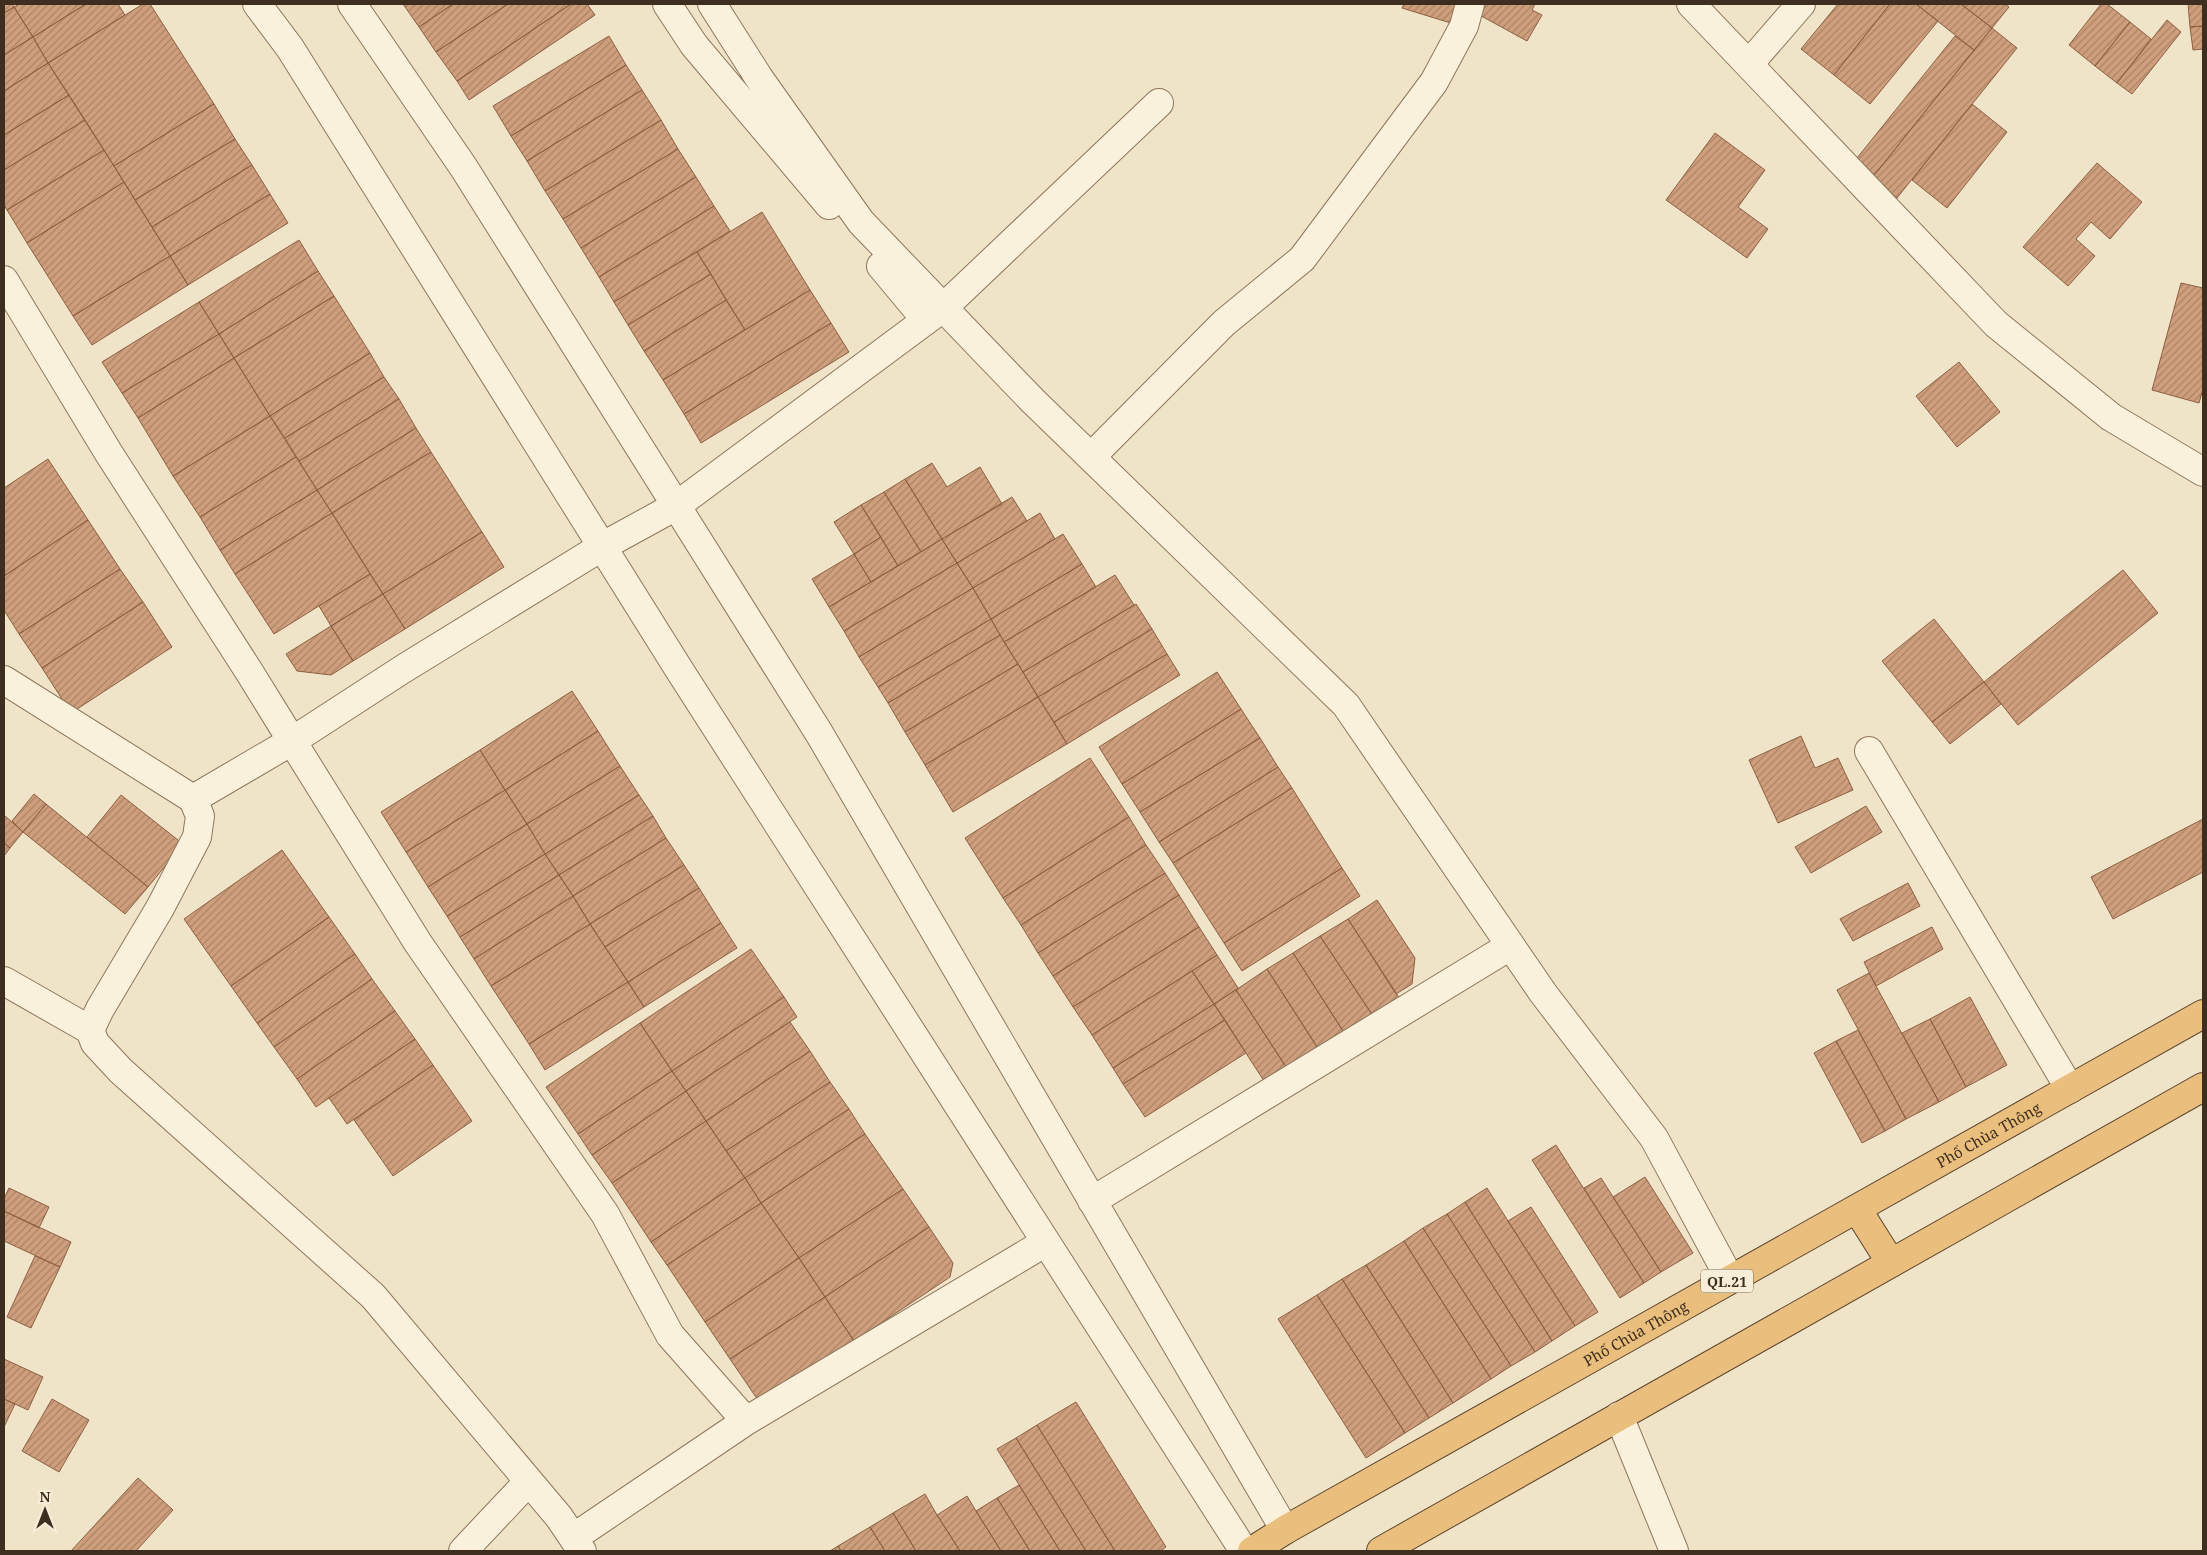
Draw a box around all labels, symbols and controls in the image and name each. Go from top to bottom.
street label: Phố Chùa Thông [1933,1097,2044,1172]
road number: QL.21 [1701,1270,1753,1292]
street label: Phố Chùa Thông [1579,1296,1691,1370]
north arrow [20,1485,70,1535]
text: N [39,1487,51,1506]

